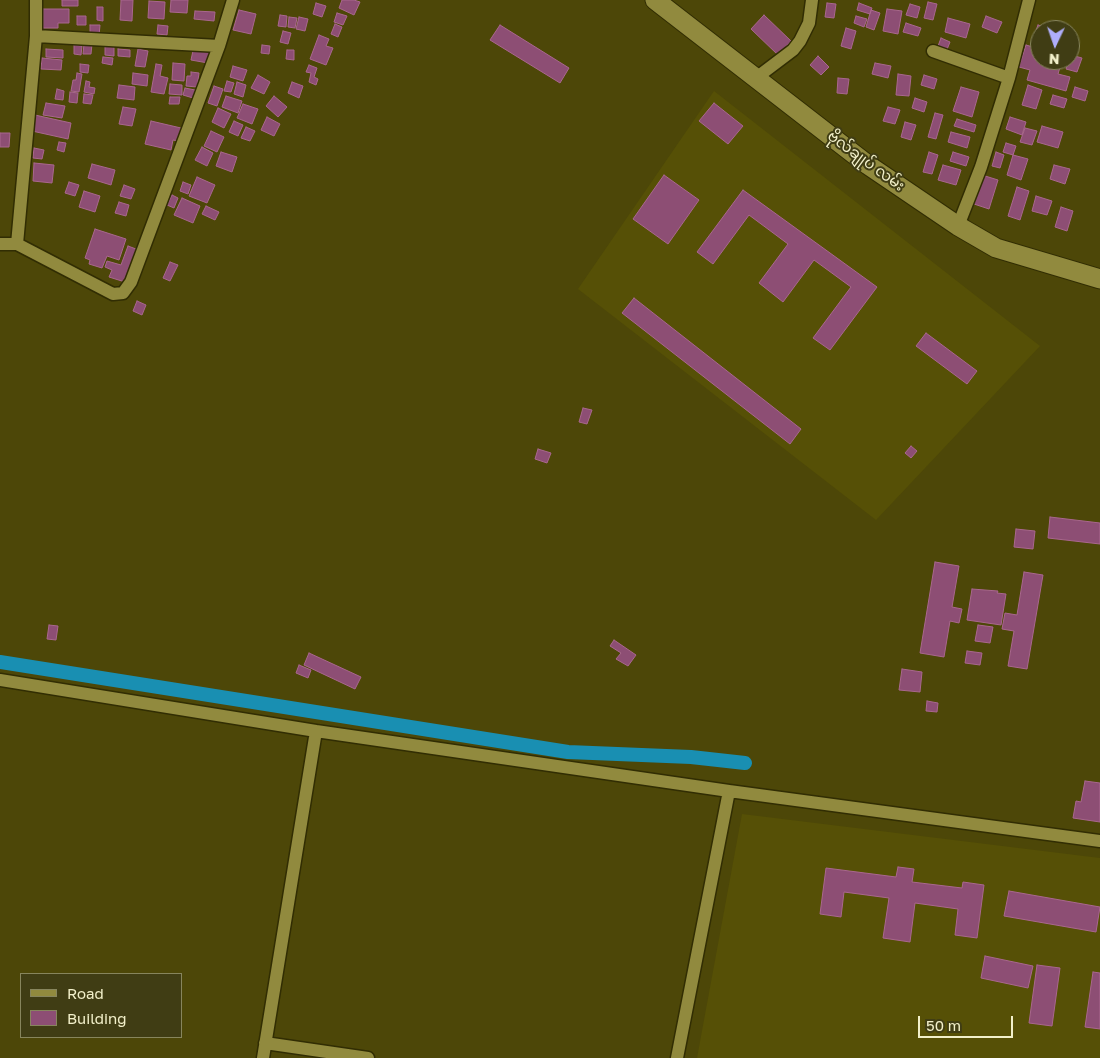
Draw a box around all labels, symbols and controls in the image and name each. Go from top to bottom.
north arrow [1030,20,1080,70]
text: N [1048,51,1060,68]
street label: ဗိုလ်ချုပ် လမ်း [824,127,908,195]
legend [20,973,182,1038]
text: Road [67,984,104,1002]
scale bar [920,1006,1015,1038]
text: Building [67,1009,127,1027]
text: 50 m [926,1016,961,1034]

